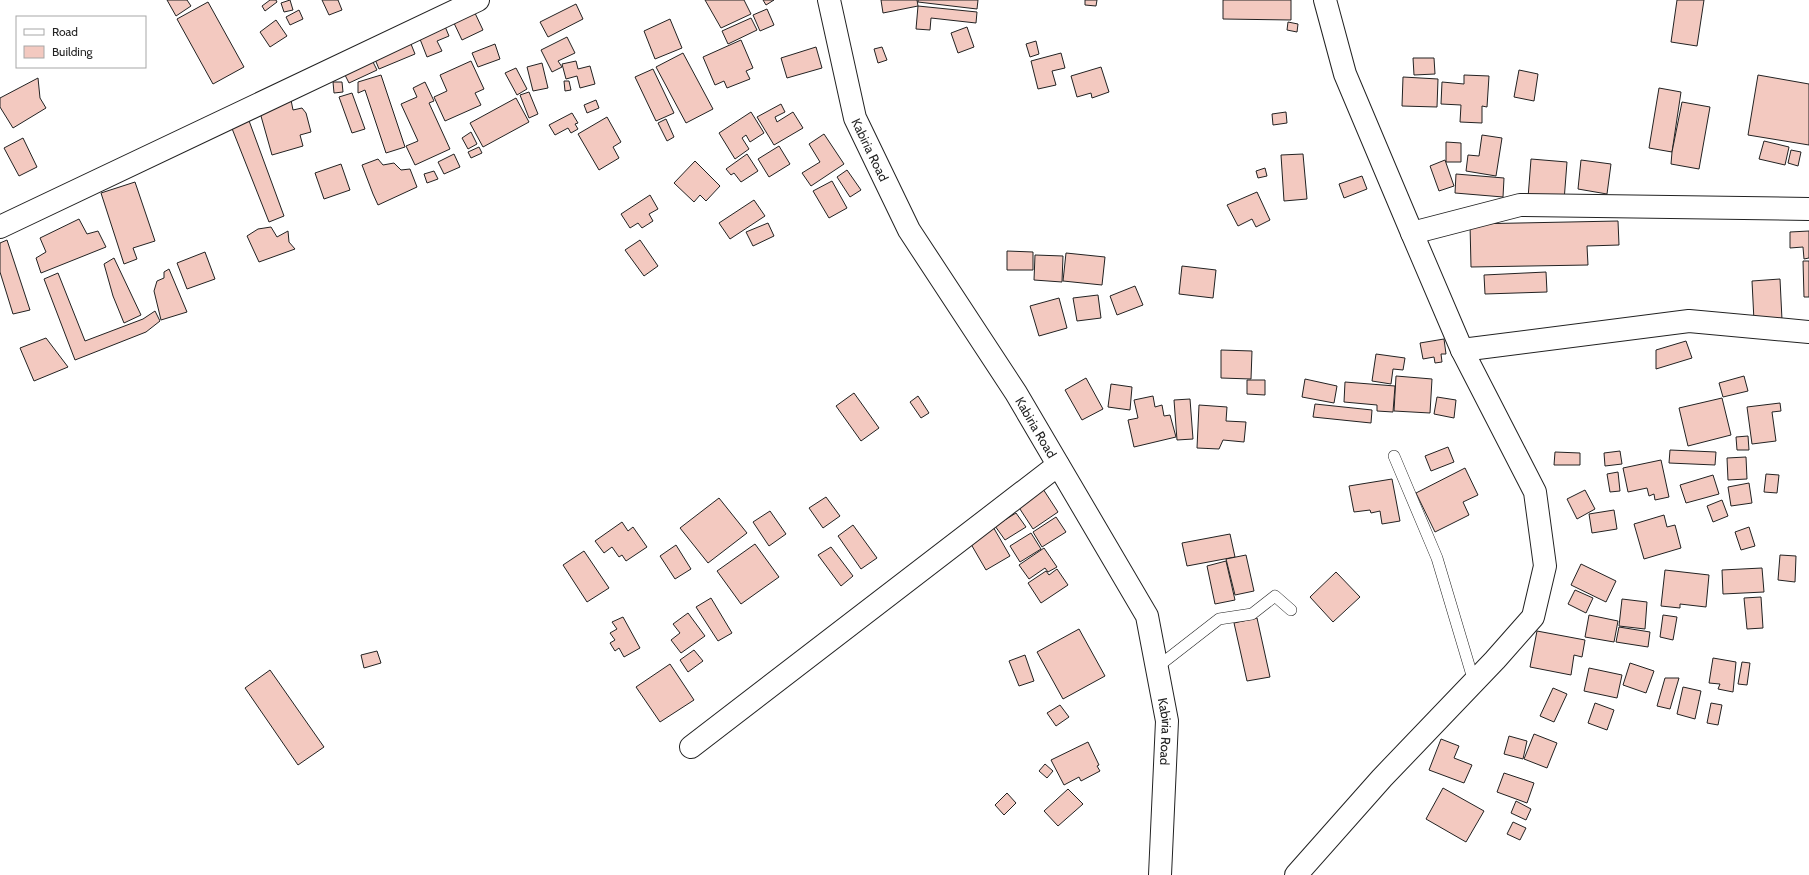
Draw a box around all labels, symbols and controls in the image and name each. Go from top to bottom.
legend [16,16,146,68]
text: Road [52,24,78,39]
text: Building [52,44,94,59]
street label: Kabiria Road [848,116,892,184]
street label: Kabiria Road [1012,394,1060,461]
street label: Kabiria Road [1155,696,1175,766]

